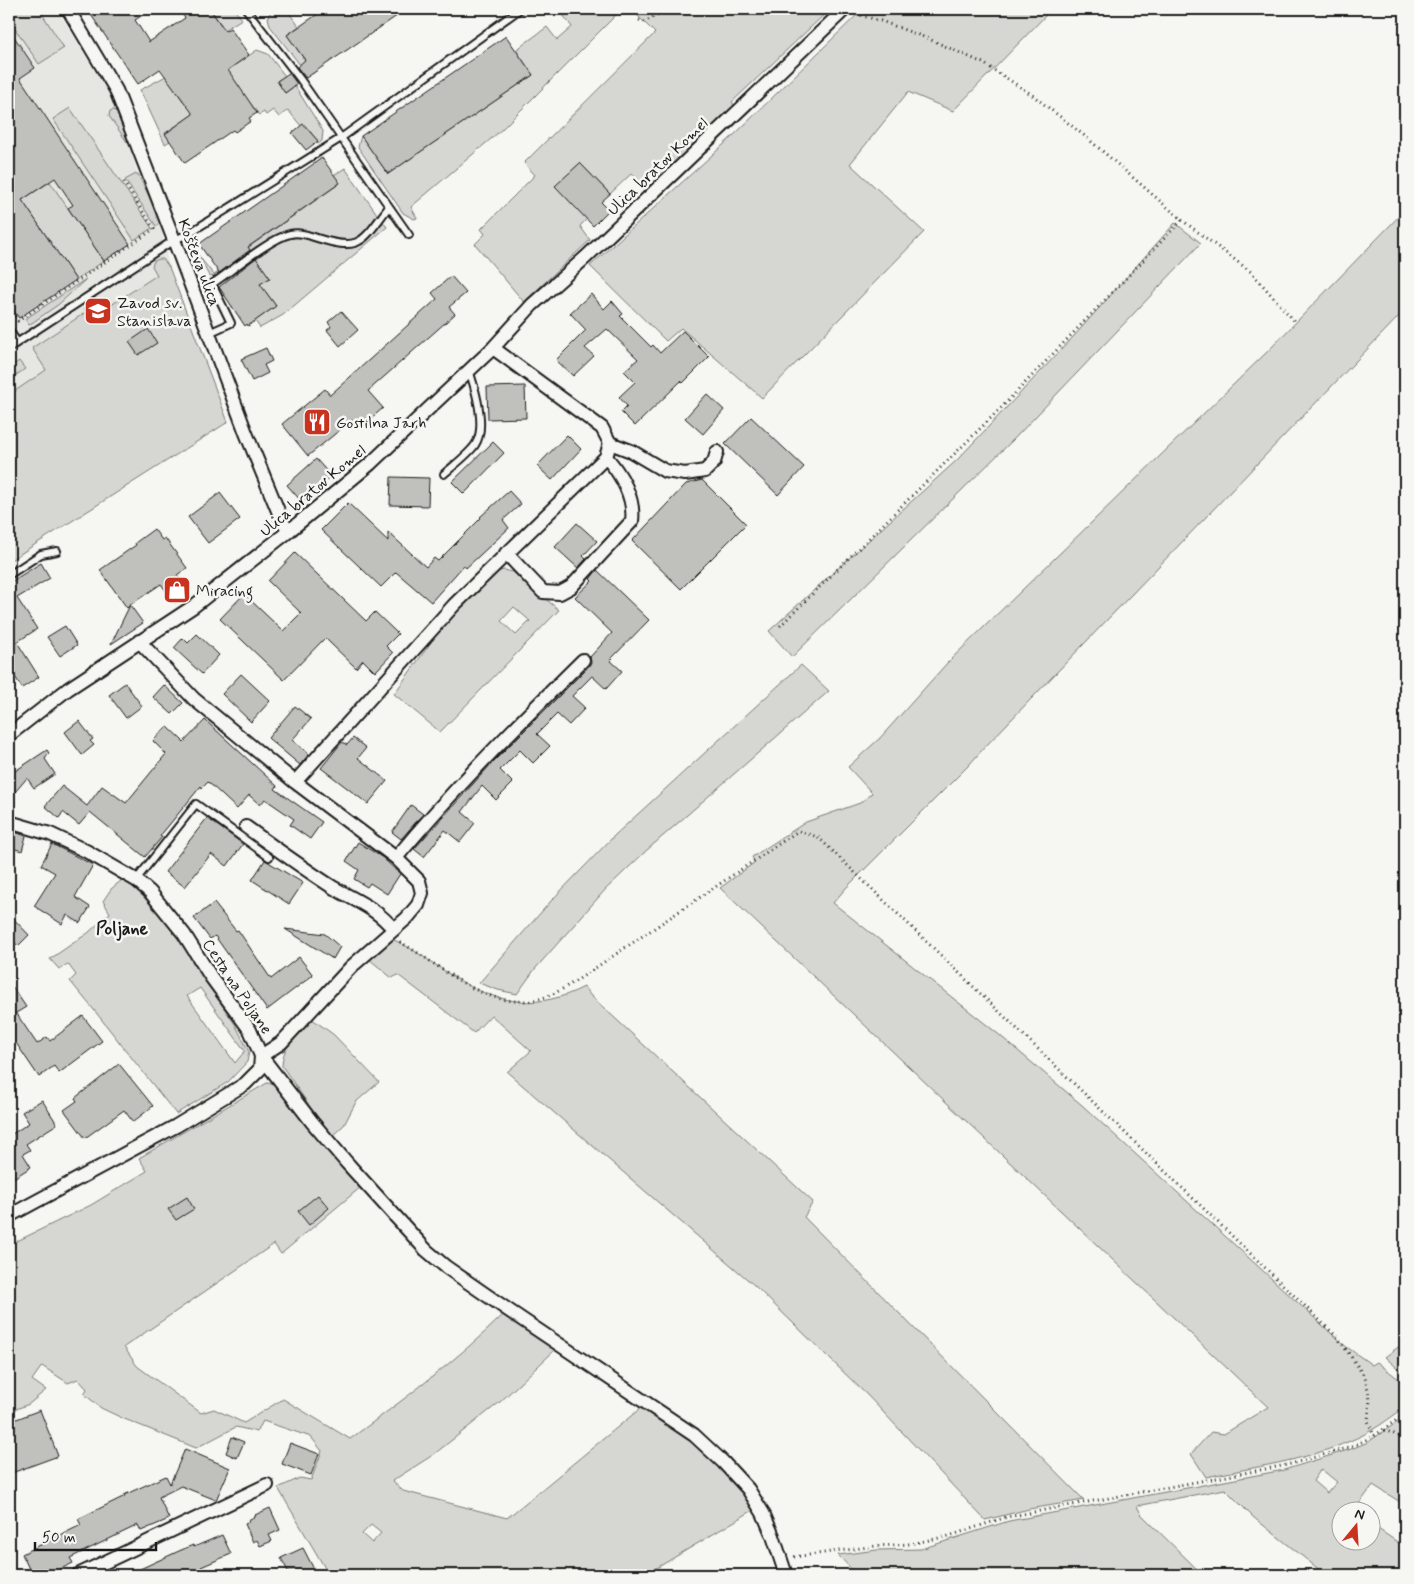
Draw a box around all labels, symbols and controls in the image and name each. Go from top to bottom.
street label: Ulica bratov Komel [603,114,713,221]
street label: Koščeva ulica [172,216,225,309]
place label: Zavod sv. Stanislava [117,293,192,332]
school or university icon: Zavod sv. Stanislava [83,296,113,326]
restaurant icon: Gostilna Jarh [302,407,332,437]
place label: Gostilna Jarh [336,413,426,434]
street label: Ulica bratov Komel [255,441,370,542]
shop icon: Miracing [162,575,192,605]
place label: Miracing [196,581,253,603]
district label: Poljane [96,917,149,941]
street label: Cesta na Poljane [197,935,276,1039]
north arrow [1332,1502,1382,1552]
text: N [1352,1505,1367,1525]
scale bar [35,1519,156,1551]
text: 50 m [42,1528,76,1548]

